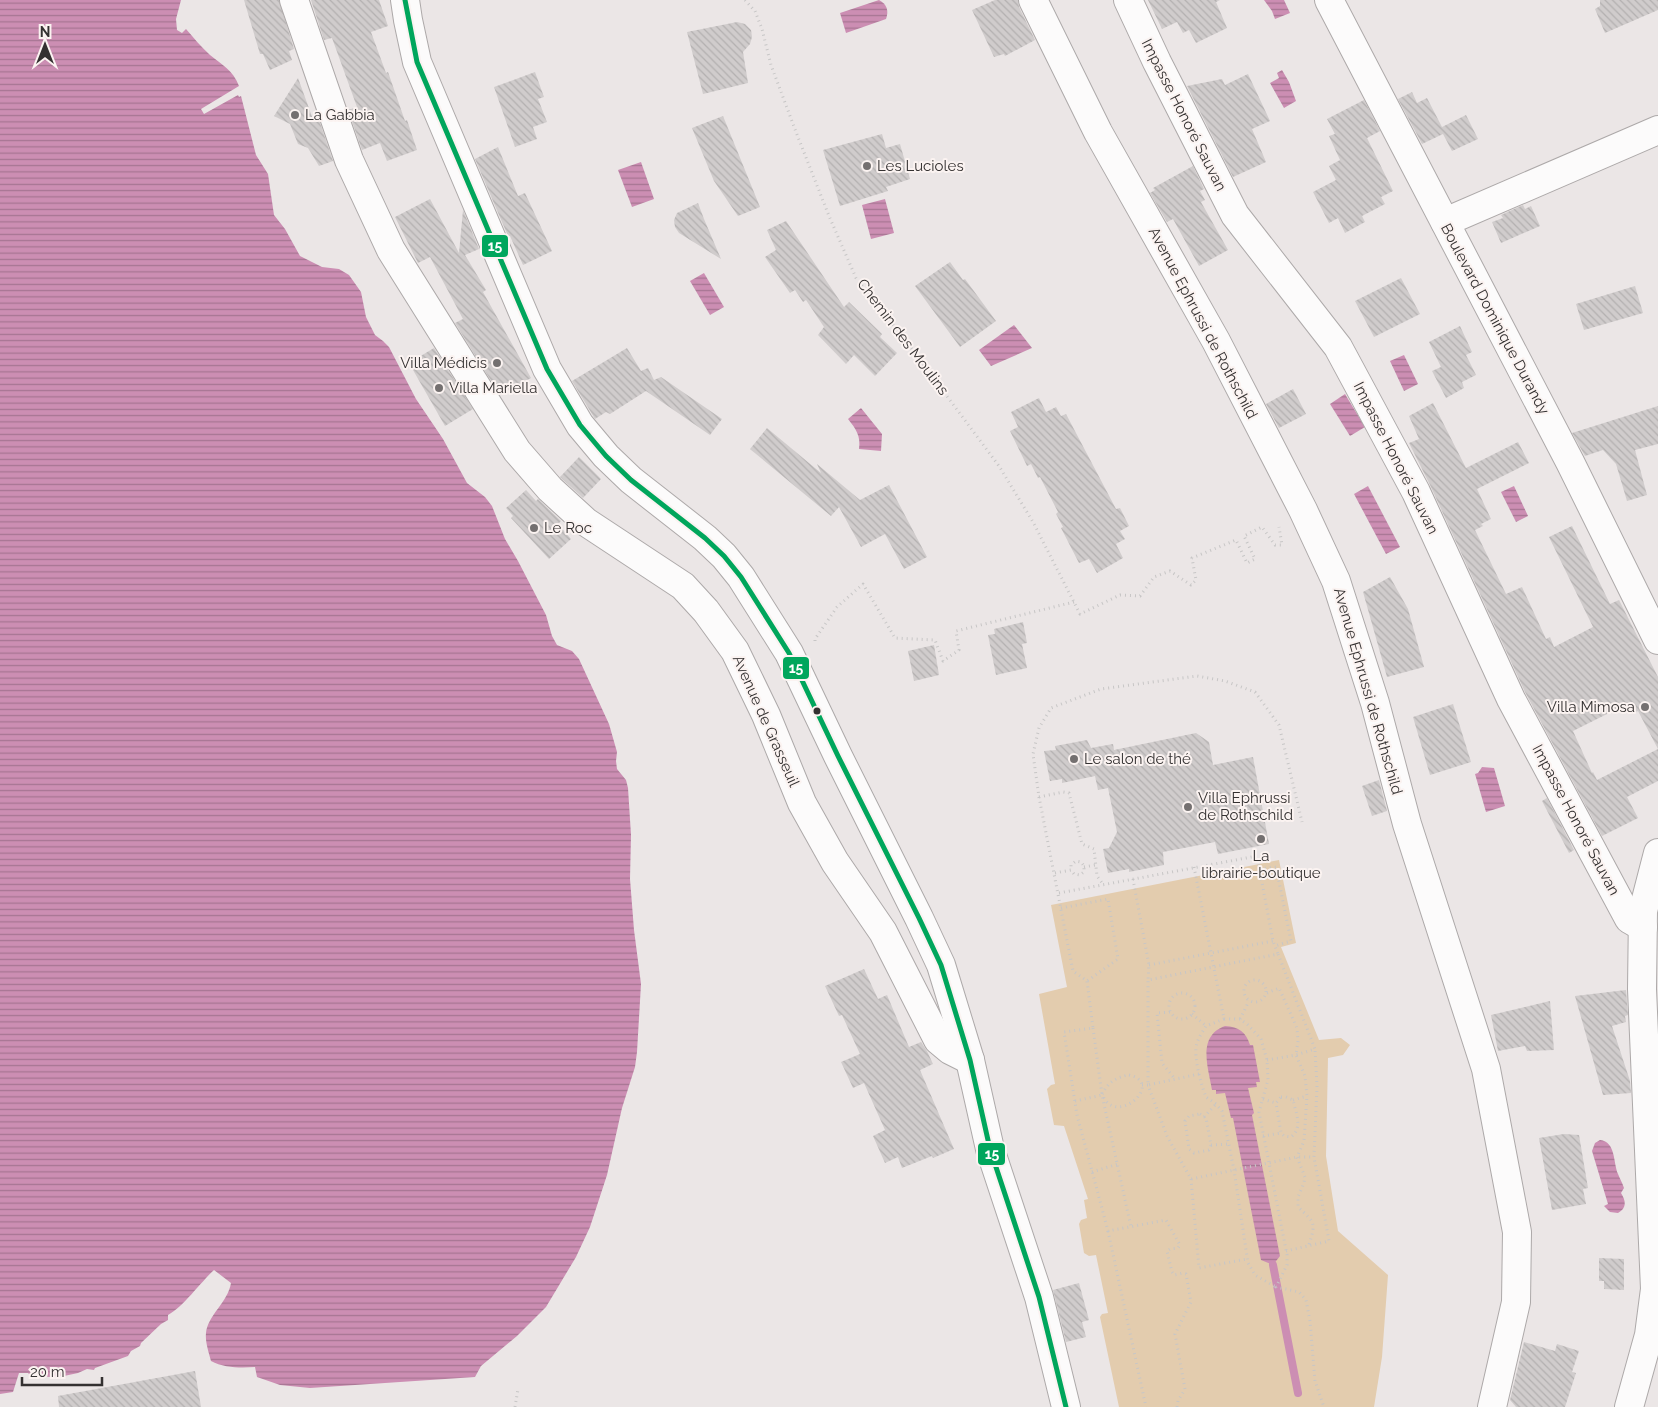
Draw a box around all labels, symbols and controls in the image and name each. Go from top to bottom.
north arrow [20,20,70,70]
text: N [40,24,50,40]
street label: Impasse Honoré Sauvan [1138,36,1230,194]
place label: La Gabbia [305,106,375,124]
marker: La Gabbia [289,109,301,121]
place label: Les Lucioles [877,157,964,175]
marker: Les Lucioles [861,160,873,172]
street label: Boulevard Dominique Durandy [1437,221,1553,417]
street label: Avenue Ephrussi de Rothschild [1145,224,1261,422]
line badge: 15 [481,234,509,258]
text: 15 [488,238,503,254]
street label: Chemin des Moulins [853,275,953,399]
place label: Villa Médicis [400,354,487,372]
marker: Villa Médicis [491,357,503,369]
place label: Villa Mariella [449,379,538,397]
street label: Impasse Honoré Sauvan [1350,379,1442,537]
marker: Villa Mariella [433,382,445,394]
place label: Le Roc [544,519,592,537]
marker: Le Roc [528,522,540,534]
street label: Avenue Ephrussi de Rothschild [1330,586,1406,796]
street label: Avenue de Grasseuil [729,652,803,790]
line badge: 15 [782,656,810,680]
text: 15 [789,660,804,676]
place label: Villa Mimosa [1547,698,1635,716]
marker: Villa Mimosa [1639,701,1651,713]
unlabelled marker [812,706,822,716]
street label: Impasse Honoré Sauvan [1529,742,1623,898]
place label: Le salon de thé [1084,750,1191,768]
marker: Le salon de thé [1068,753,1080,765]
place label: Villa Ephrussi de Rothschild [1198,789,1293,824]
marker: Villa Ephrussi de Rothschild [1182,801,1194,813]
marker: La librairie-boutique [1255,833,1267,845]
place label: La librairie-boutique [1201,847,1321,882]
line badge: 15 [977,1142,1006,1166]
text: 15 [985,1146,1000,1162]
scale bar [22,1354,102,1386]
text: 20 m [30,1363,65,1381]

